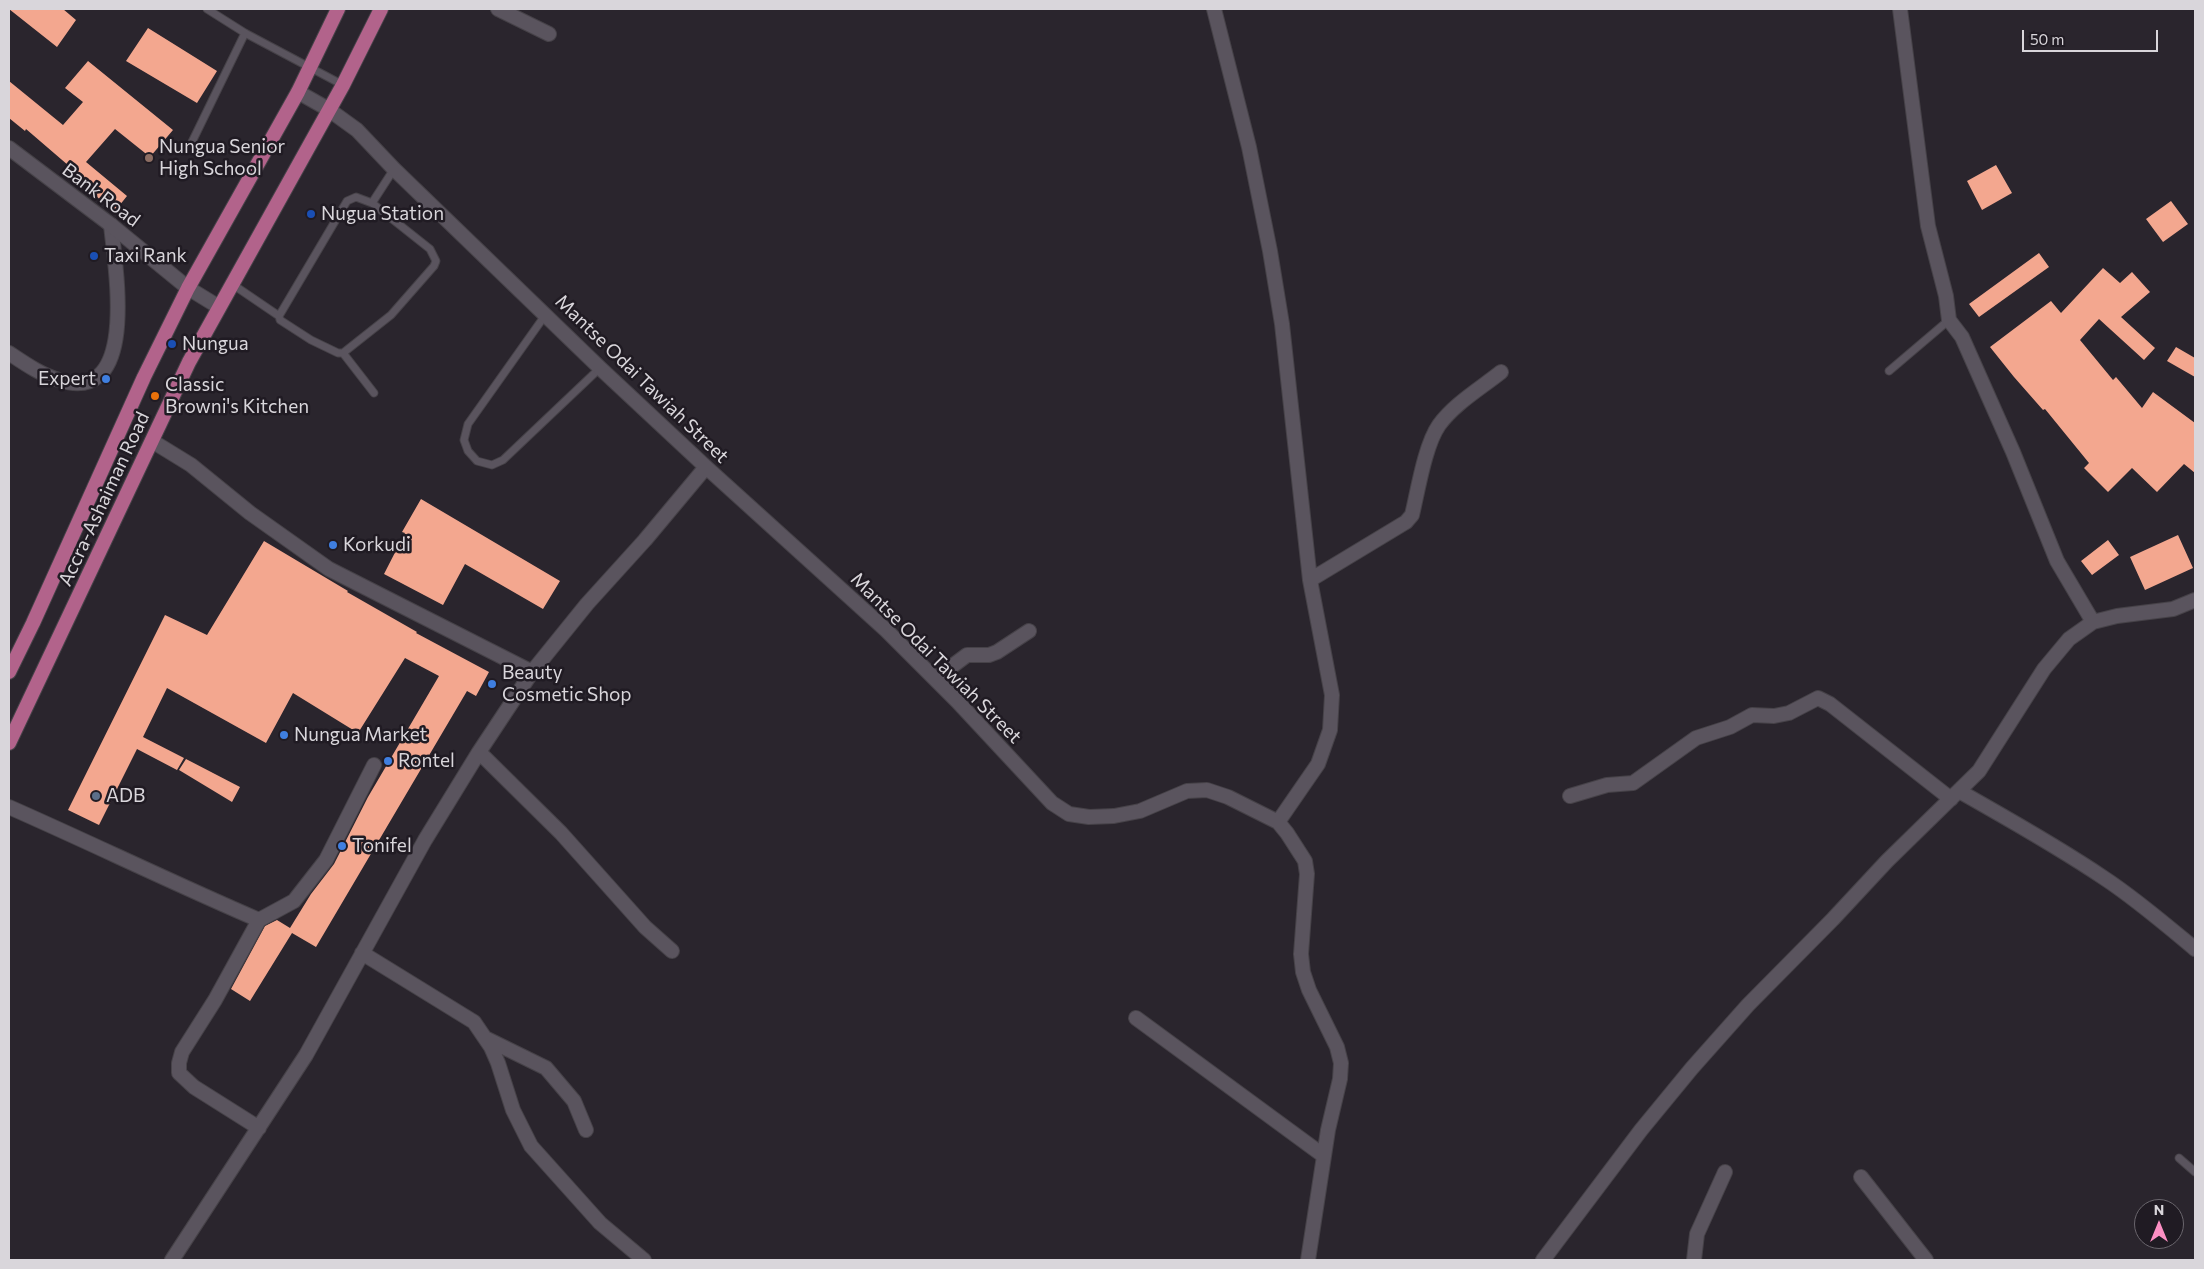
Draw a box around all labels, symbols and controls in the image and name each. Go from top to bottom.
scale bar [2024,20,2160,52]
text: 50 m [2030,30,2064,48]
place label: Nungua Senior High School [159,136,285,180]
marker: Nungua Senior High School [143,152,155,164]
street label: Bank Road [58,158,144,232]
place label: Nugua Station [321,203,444,225]
marker: Nugua Station [305,208,317,220]
place label: Taxi Rank [104,245,187,267]
marker: Taxi Rank [88,250,100,262]
street label: Mantse Odai Tawiah Street [550,290,734,468]
place label: Nungua [182,333,249,355]
marker: Nungua [166,338,178,350]
place label: Expert [38,368,96,390]
marker: Expert [100,373,112,385]
place label: Classic Browni's Kitchen [165,374,309,418]
marker: Classic Browni's Kitchen [149,390,161,402]
street label: Accra-Ashaiman Road [54,408,154,590]
place label: Korkudi [343,534,411,556]
marker: Korkudi [327,539,339,551]
street label: Mantse Odai Tawiah Street [846,568,1026,748]
place label: Beauty Cosmetic Shop [502,662,632,706]
marker: Beauty Cosmetic Shop [486,678,498,690]
place label: Nungua Market [294,724,427,746]
marker: Nungua Market [278,729,290,741]
place label: Rontel [398,750,455,772]
marker: Rontel [382,755,394,767]
place label: ADB [106,785,145,807]
marker: ADB [90,790,102,802]
place label: Tonifel [352,835,412,857]
marker: Tonifel [336,840,348,852]
north arrow [2134,1199,2184,1249]
text: N [2154,1201,2164,1218]

